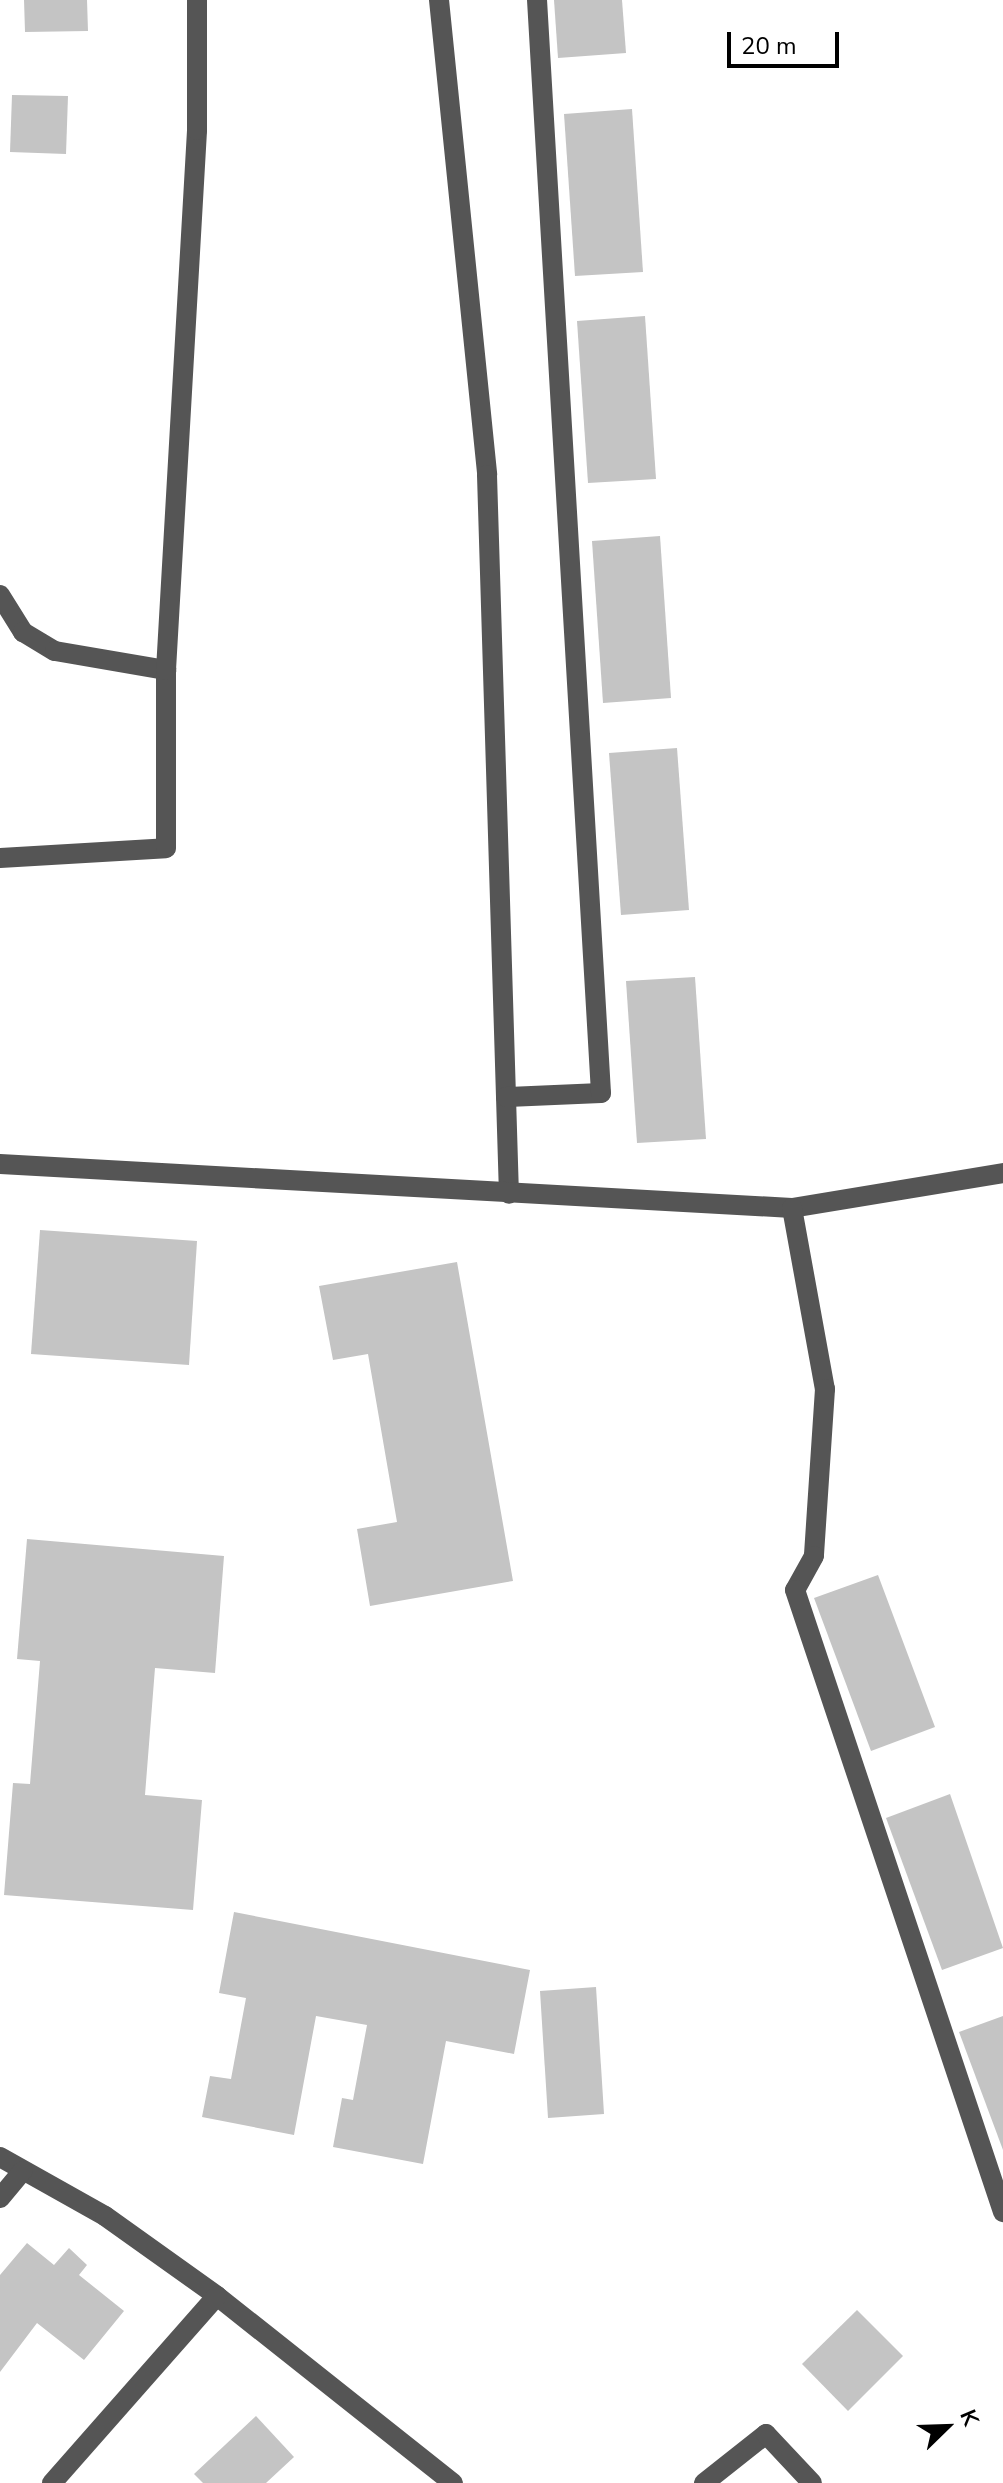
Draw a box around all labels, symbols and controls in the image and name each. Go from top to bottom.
scale bar [731,16,843,66]
text: 20 m [741,30,797,62]
north arrow [907,2387,987,2467]
text: K [952,2405,986,2430]

